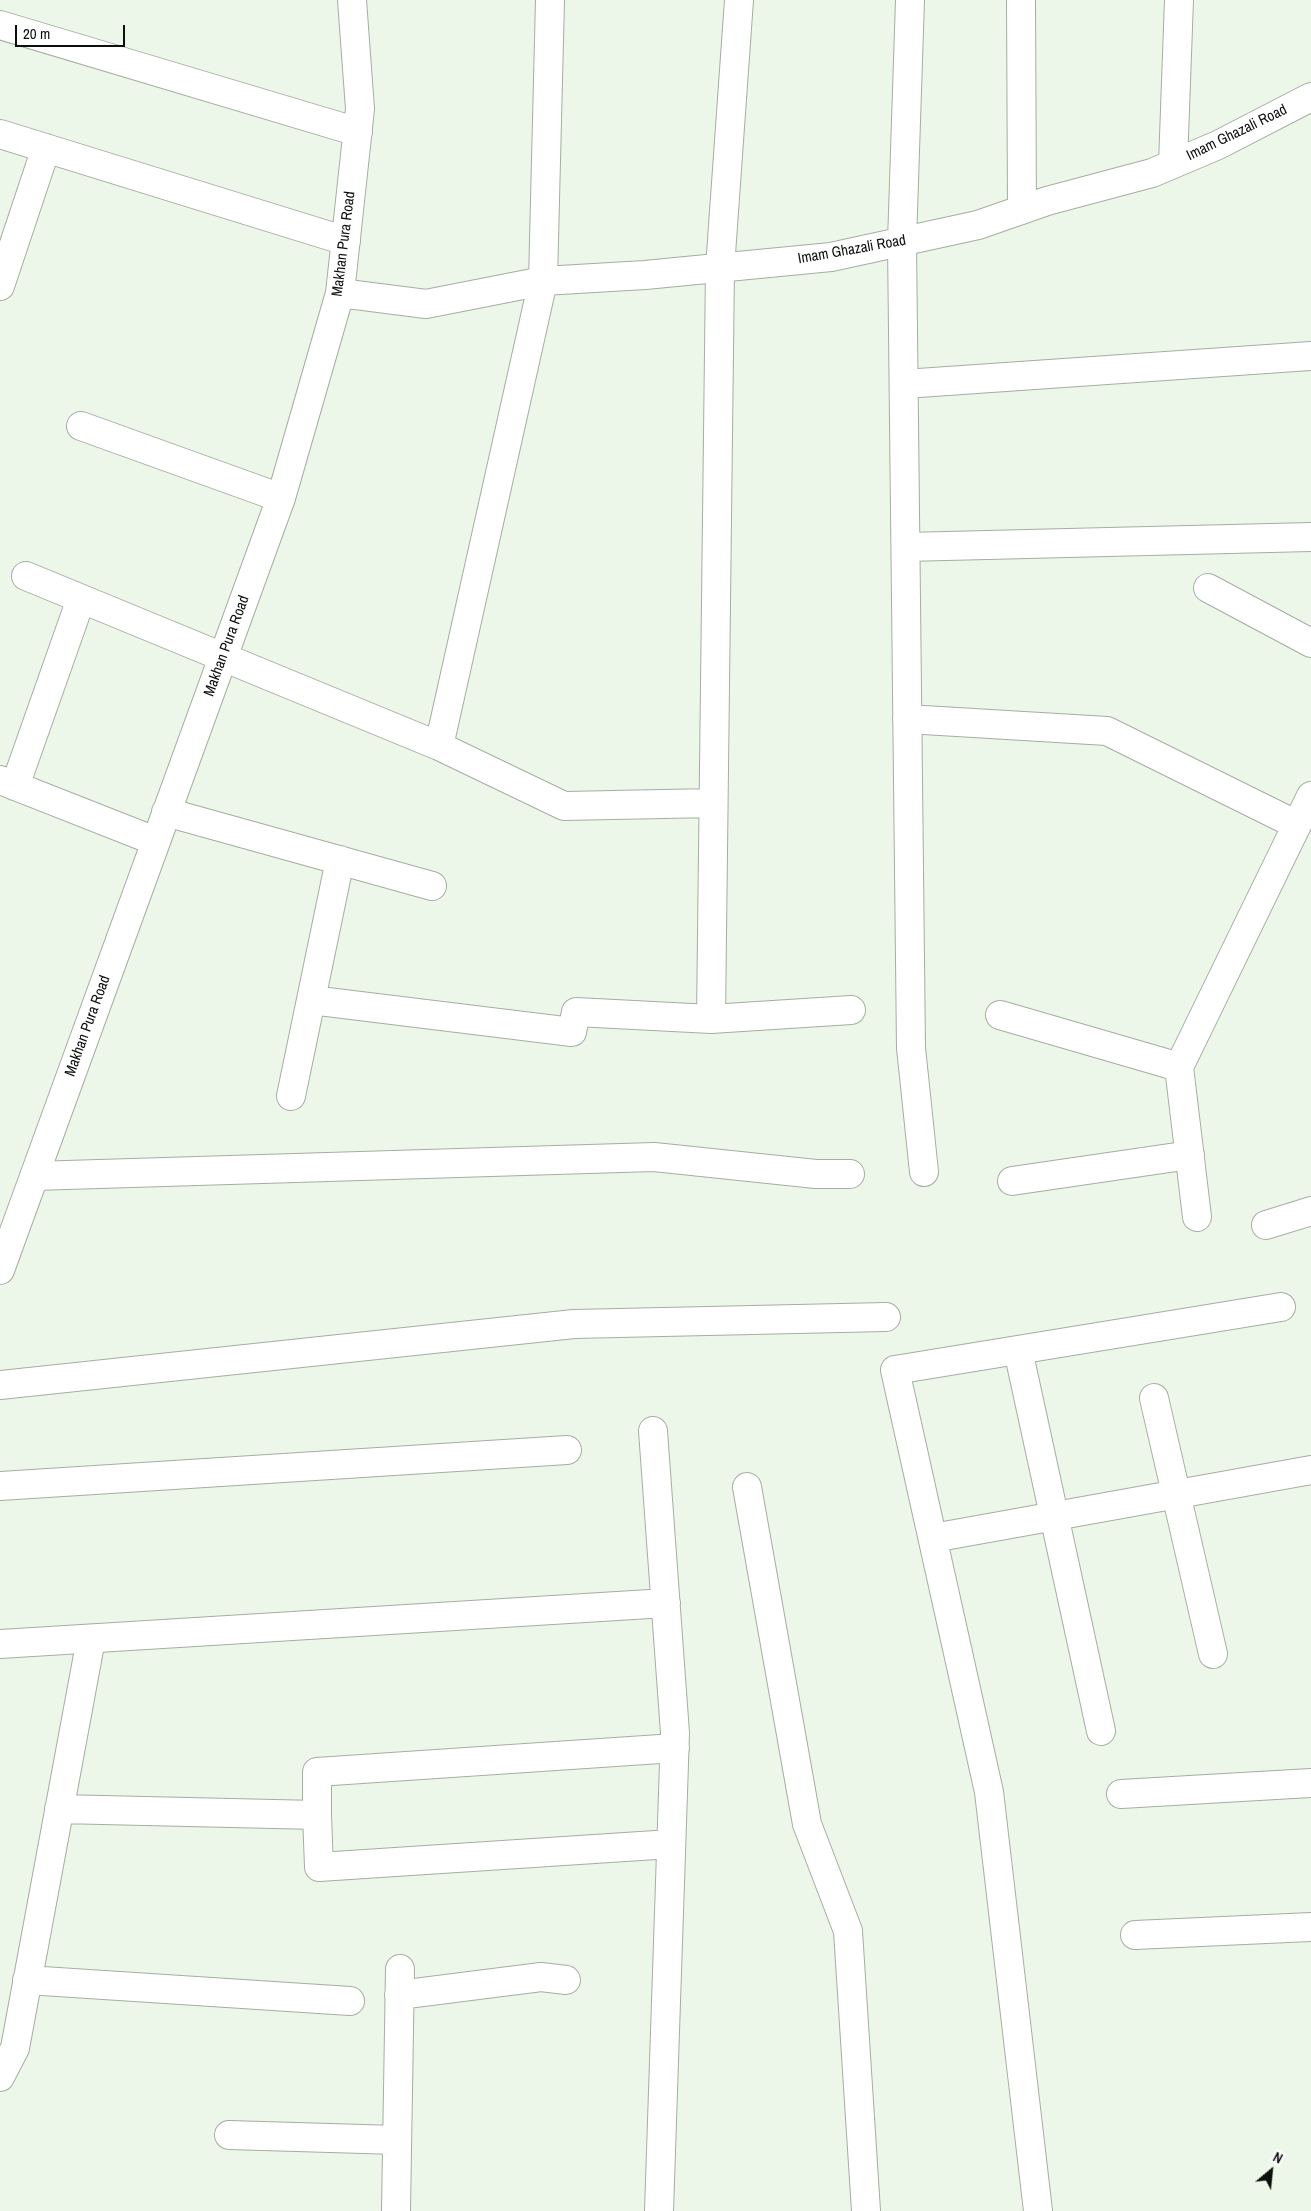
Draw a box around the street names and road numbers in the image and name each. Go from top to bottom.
street label: Imam Ghazali Road [1184,101,1290,165]
street label: Makhan Pura Road [329,190,359,298]
street label: Imam Ghazali Road [797,232,907,268]
street label: Makhan Pura Road [200,593,254,699]
street label: Makhan Pura Road [61,973,115,1079]

